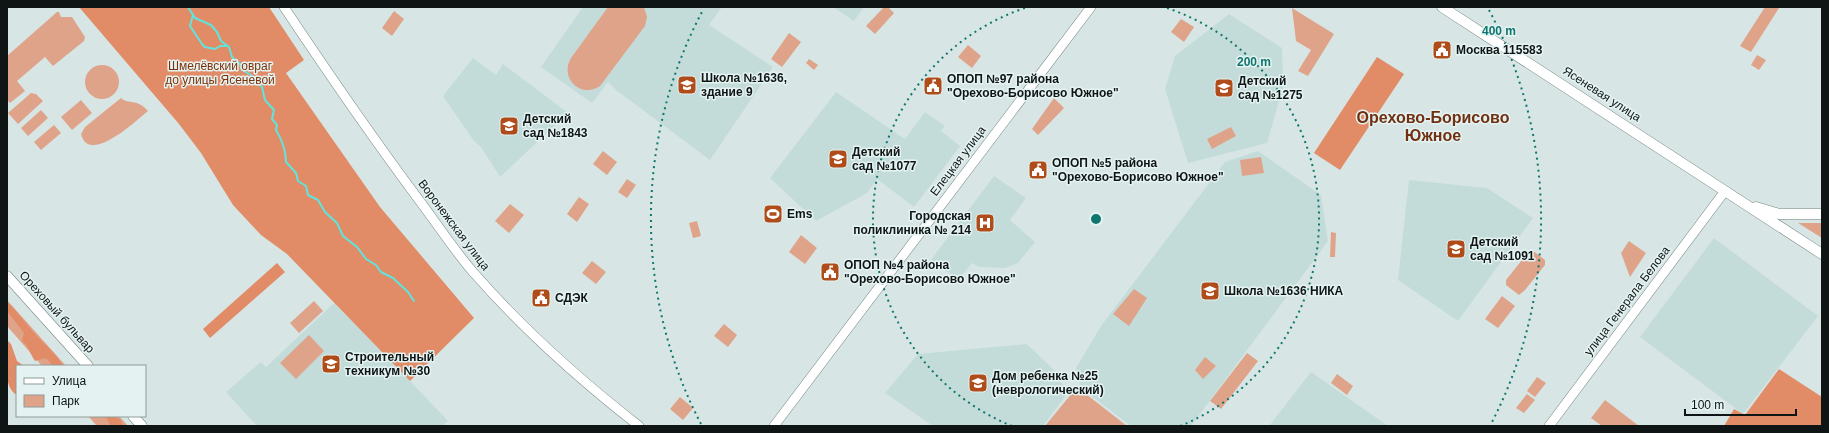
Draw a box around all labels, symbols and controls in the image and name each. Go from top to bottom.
text: 400 m [1482,24,1516,38]
public building icon: Москва 115583 [1431,39,1453,61]
place label: Москва 115583 [1456,43,1543,57]
text: 200 m [1237,55,1271,69]
park label: Шмелёвский овраг до улицы Ясеневой [165,59,275,87]
street label: Ясеневая улица [1560,64,1644,125]
place label: Школа №1636, здание 9 [701,71,787,99]
place label: ОПОП №97 района "Орехово-Борисово Южное" [947,72,1119,100]
school or university icon: Школа №1636, здание 9 [676,74,698,96]
place label: Детский сад №1275 [1238,74,1303,102]
public building icon: ОПОП №97 района "Орехово-Борисово Южное" [922,75,944,97]
school or university icon: Детский сад №1275 [1213,77,1235,99]
district label: Орехово-Борисово Южное [1357,109,1510,144]
place label: Детский сад №1843 [523,112,588,140]
school or university icon: Детский сад №1843 [498,115,520,137]
street label: Елецкая улица [927,123,989,199]
place label: Детский сад №1077 [852,145,917,173]
school or university icon: Детский сад №1077 [827,148,849,170]
place label: ОПОП №5 района "Орехово-Борисово Южное" [1052,156,1224,184]
public building icon: ОПОП №5 района "Орехово-Борисово Южное" [1027,159,1049,181]
street label: Воронежская улица [415,177,493,273]
sports icon: Ems [762,203,784,225]
place label: Ems [787,207,813,221]
place label: Городская поликлиника № 214 [853,209,971,237]
hospital icon: Городская поликлиника № 214 [974,212,996,234]
centre of rings [1089,212,1103,226]
place label: Детский сад №1091 [1470,235,1535,263]
school or university icon: Детский сад №1091 [1445,238,1467,260]
street label: улица Генерала Белова [1581,243,1673,358]
place label: ОПОП №4 района "Орехово-Борисово Южное" [844,258,1016,286]
public building icon: ОПОП №4 района "Орехово-Борисово Южное" [819,261,841,283]
street label: Ореховый бульвар [17,268,98,356]
school or university icon: Школа №1636 НИКА [1199,280,1221,302]
place label: Школа №1636 НИКА [1224,284,1344,298]
public building icon: СДЭК [530,287,552,309]
place label: СДЭК [555,291,589,305]
place label: Строительный техникум №30 [345,350,434,378]
school or university icon: Строительный техникум №30 [320,353,342,375]
legend [16,365,146,417]
place label: Дом ребенка №25 (неврологический) [992,369,1104,397]
school or university icon: Дом ребенка №25 (неврологический) [967,372,989,394]
text: Улица [52,374,86,388]
scale bar [1685,391,1796,417]
text: Парк [52,394,80,408]
text: 100 m [1691,398,1724,412]

